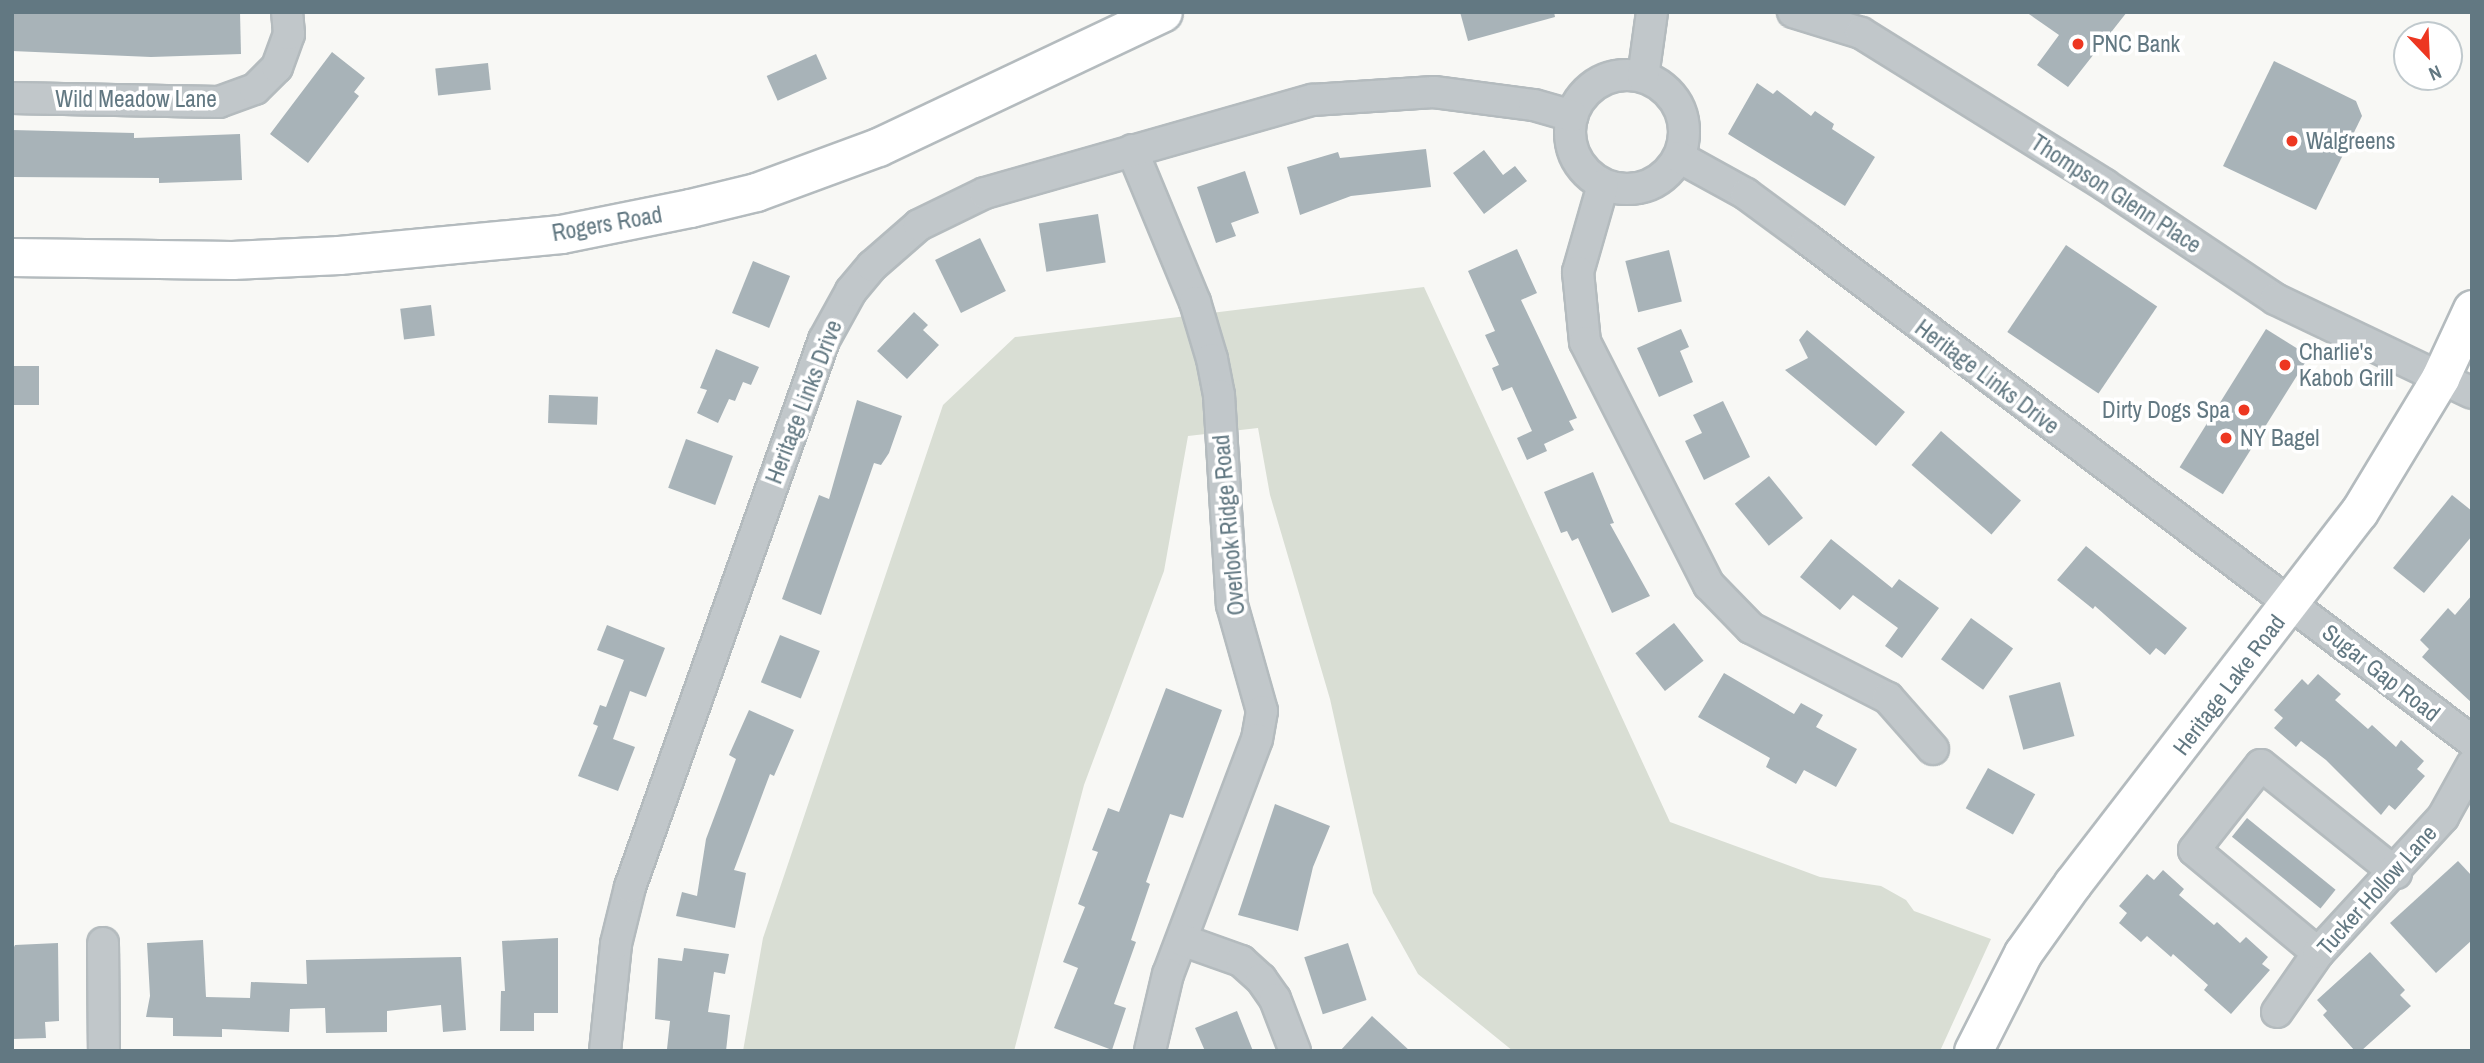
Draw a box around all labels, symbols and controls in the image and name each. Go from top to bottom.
north arrow [2393,21,2463,91]
place label: PNC Bank [2092,30,2180,58]
marker: PNC Bank [2070,36,2086,52]
text: N [2425,59,2446,88]
street label: Wild Meadow Lane [55,85,217,113]
place label: Walgreens [2306,127,2395,155]
street label: Thompson Glenn Place [2026,129,2206,259]
marker: Walgreens [2284,133,2300,149]
street label: Rogers Road [550,201,664,247]
street label: Heritage Links Drive [1910,314,2064,440]
street label: Heritage Links Drive [760,316,848,488]
place label: Charlie's Kabob Grill [2299,338,2393,392]
marker: Charlie's Kabob Grill [2277,357,2293,373]
place label: Dirty Dogs Spa [2102,396,2230,424]
marker: Dirty Dogs Spa [2236,402,2252,418]
place label: NY Bagel [2240,424,2320,452]
marker: NY Bagel [2218,430,2234,446]
street label: Overlook Ridge Road [1207,433,1251,617]
street label: Heritage Lake Road [2167,609,2291,761]
street label: Sugar Gap Road [2317,619,2445,727]
street label: Tucker Hollow Lane [2312,819,2442,961]

